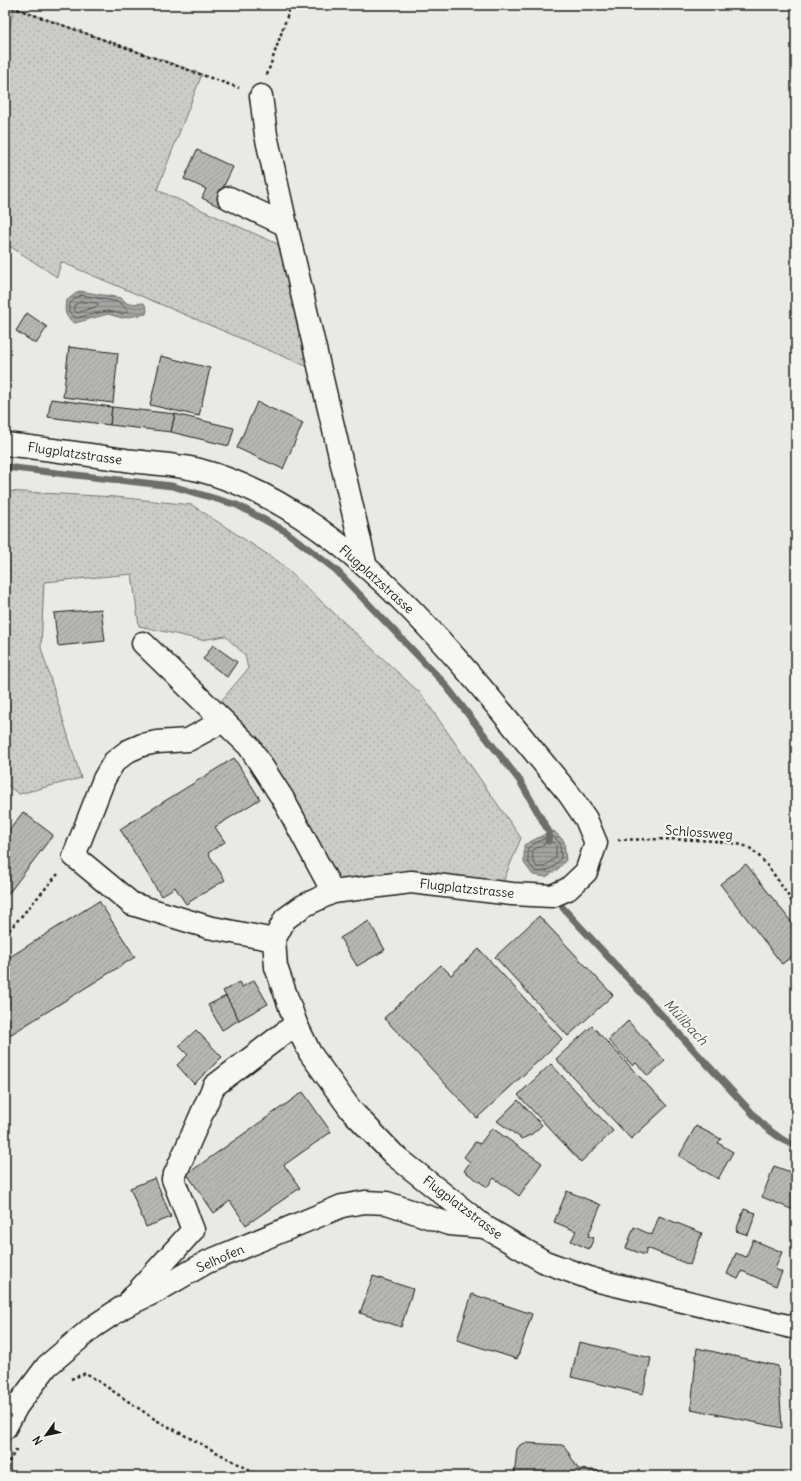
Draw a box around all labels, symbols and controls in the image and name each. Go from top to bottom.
street label: Flugplatzstrasse [27,438,123,469]
street label: Flugplatzstrasse [336,541,418,618]
street label: Schlossweg [665,822,733,843]
street label: Flugplatzstrasse [419,875,515,902]
water label: Mülibach [660,995,713,1049]
street label: Flugplatzstrasse [420,1172,506,1243]
street label: Selhofen [194,1240,247,1276]
north arrow [26,1415,66,1455]
text: N [30,1433,46,1447]

